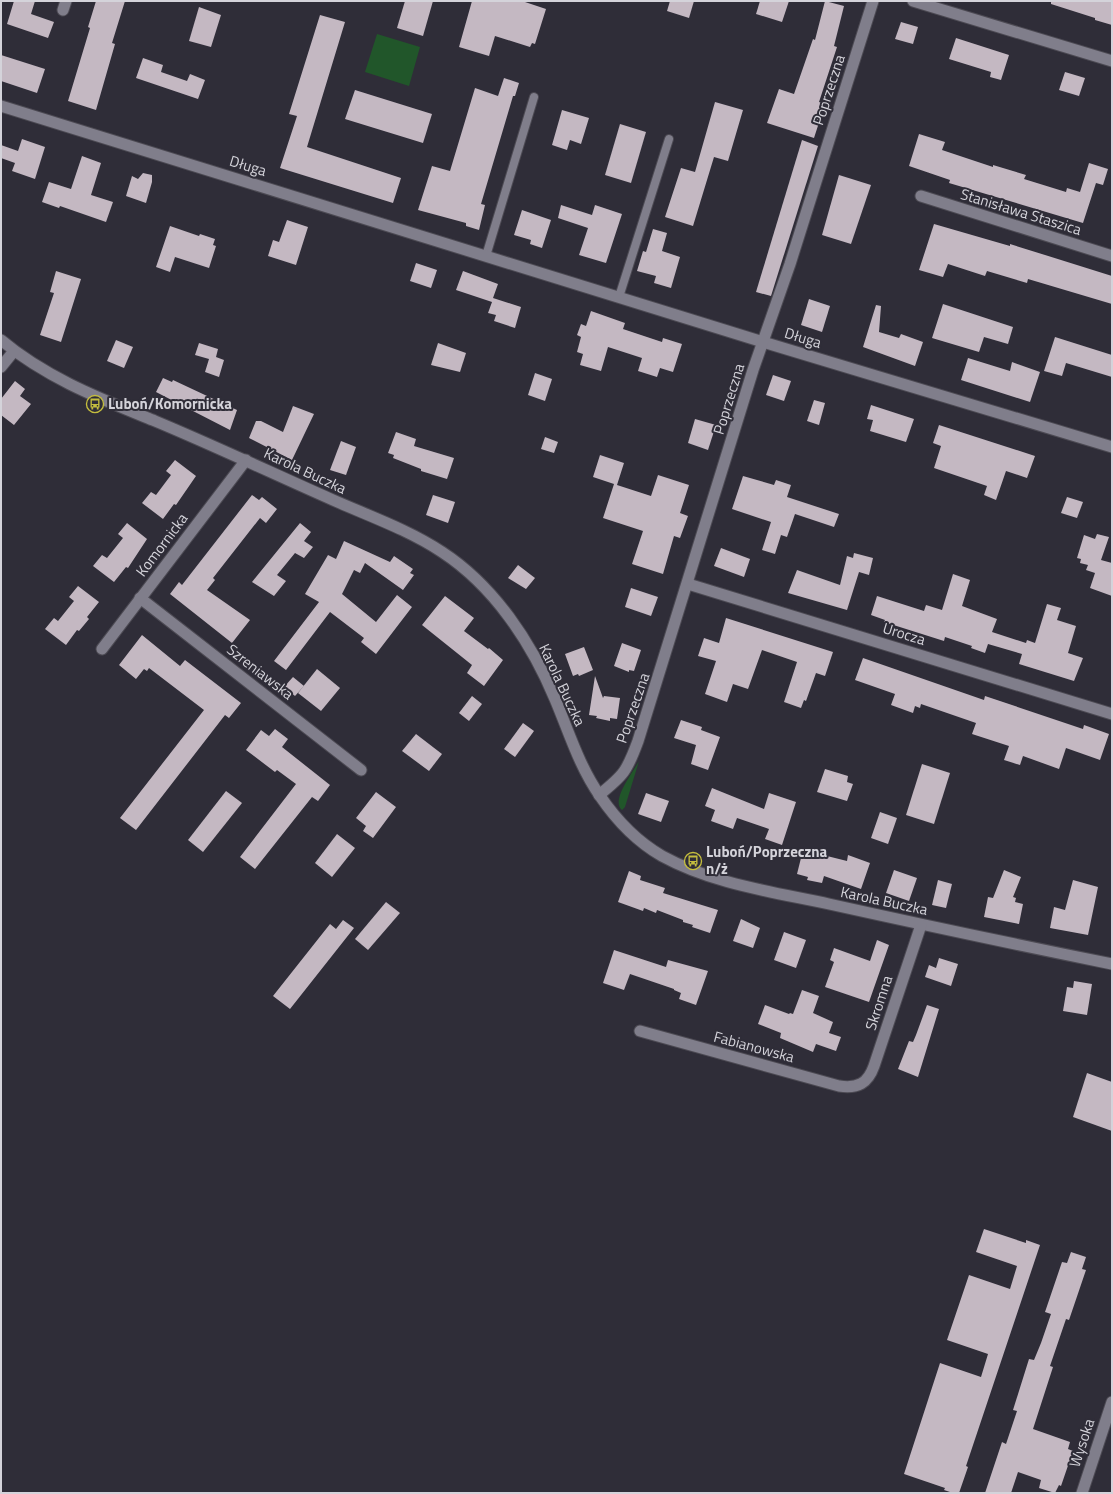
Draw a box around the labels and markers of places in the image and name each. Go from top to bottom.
place label: Luboń/Komornicka [108,392,232,415]
bus stop icon: Luboń/Komornicka [85,394,105,414]
place label: Luboń/Poprzeczna n/ż [706,840,828,880]
bus stop icon: Luboń/Poprzeczna n/ż [683,851,703,871]

